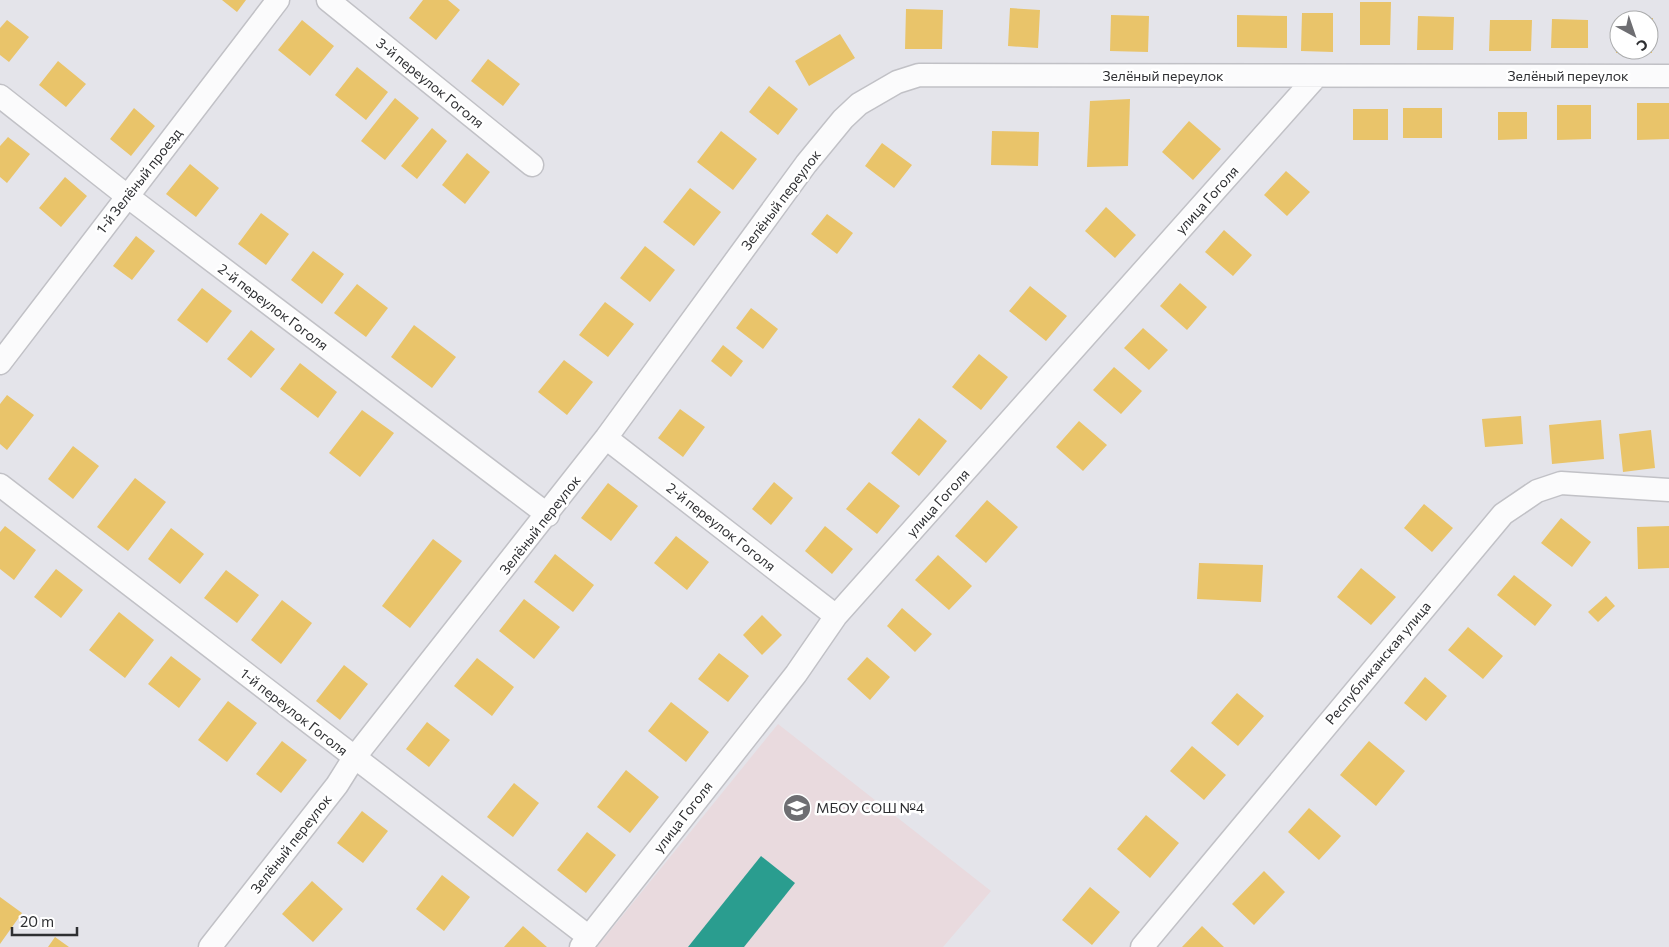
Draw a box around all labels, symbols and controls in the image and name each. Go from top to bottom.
north arrow [1609,10,1659,60]
street label: 3-й переулок Гоголя [373,34,488,131]
text: С [1634,36,1652,55]
street label: Зелёный переулок [1102,67,1224,84]
street label: Зелёный переулок [1507,67,1629,84]
street label: 1-й Зелёный проезд [92,125,185,237]
street label: Зелёный переулок [737,146,824,253]
street label: улица Гоголя [1172,162,1242,237]
street label: 2-й переулок Гоголя [215,260,332,354]
street label: улица Гоголя [903,465,973,540]
street label: Зелёный переулок [496,471,584,578]
street label: 2-й переулок Гоголя [663,479,779,574]
street label: Республиканская улица [1321,598,1434,728]
street label: 1-й переулок Гоголя [237,664,351,759]
street label: улица Гоголя [649,778,716,856]
street label: Зелёный переулок [247,790,335,897]
school or university icon: МБОУ СОШ №4 [782,793,812,823]
place label: МБОУ СОШ №4 [816,799,925,816]
scale bar [12,904,78,936]
text: 20 m [20,912,54,930]

